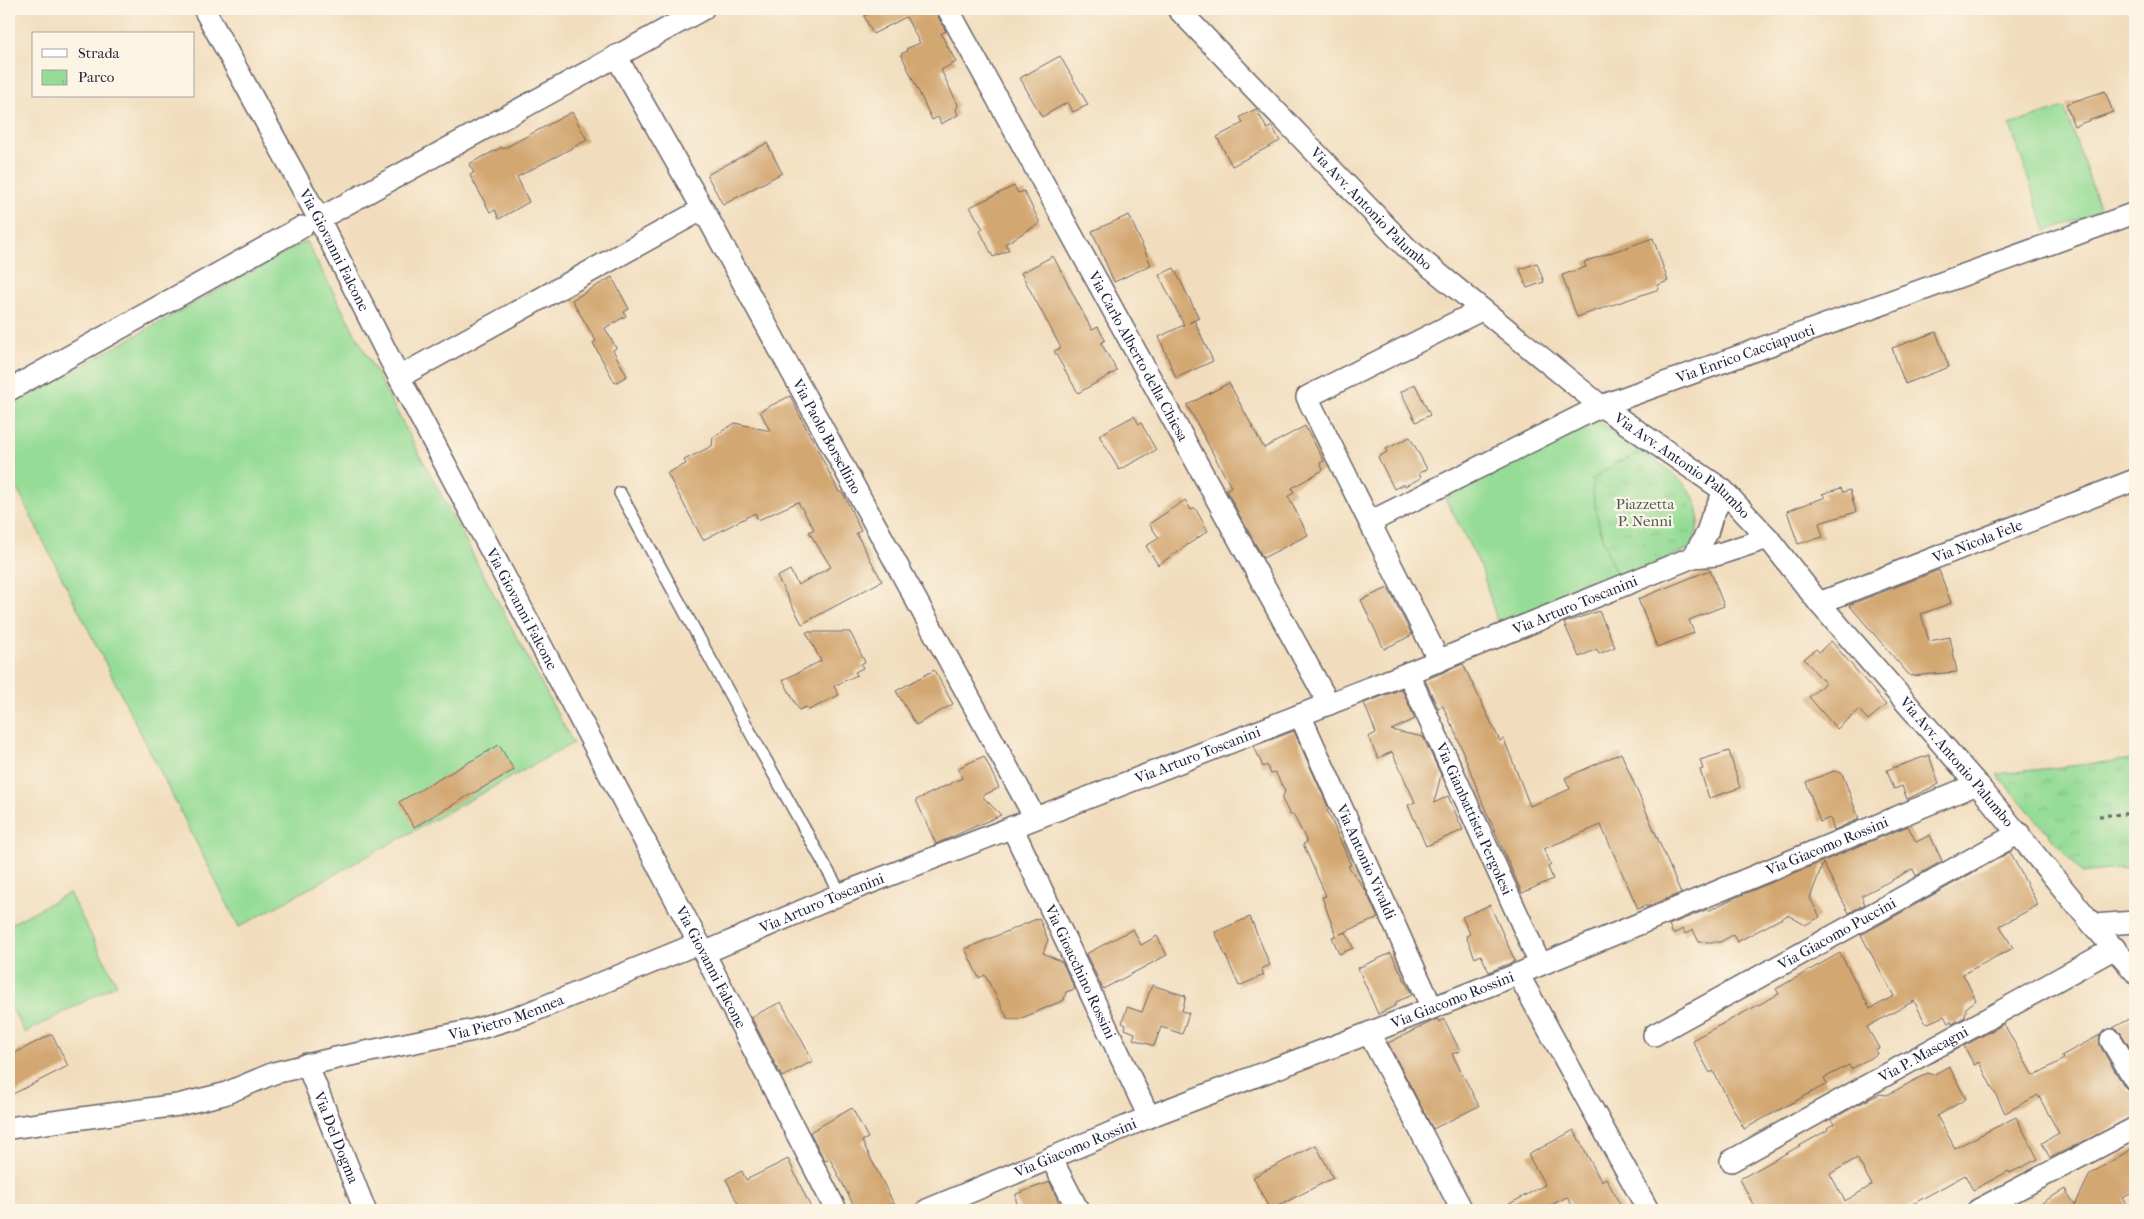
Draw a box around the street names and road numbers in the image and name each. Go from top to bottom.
street label: Via Avv. Antonio Palumbo [1306,143,1436,274]
street label: Via Giovanni Falcone [295,185,373,315]
street label: Via Carlo Alberto della Chiesa [1084,267,1193,445]
street label: Via Enrico Cacciapuoti [1673,320,1818,387]
street label: Via Paolo Borsellino [788,375,866,497]
street label: Via Avv. Antonio Palumbo [1610,408,1754,522]
street label: Via Nicola Fele [1929,515,2026,567]
street label: Via Giovanni Falcone [482,544,562,673]
street label: Via Arturo Toscanini [1509,571,1641,639]
street label: Via Avv. Antonio Palumbo [1895,692,2018,831]
street label: Via Arturo Toscanini [1131,722,1264,788]
street label: Via Gianbattista Pergolesi [1431,739,1517,898]
street label: Via Antonio Vivaldi [1332,801,1400,923]
street label: Via Giacomo Rossini [1762,813,1891,880]
street label: Via Arturo Toscanini [756,869,887,937]
street label: Via Giacomo Puccini [1774,894,1899,974]
street label: Via Gioacchino Rossini [1041,901,1120,1042]
street label: Via Giovanni Falcone [671,902,750,1032]
street label: Via Giacomo Rossini [1387,967,1517,1033]
street label: Via Pietro Mennea [446,990,567,1044]
street label: Via P. Mascagni [1875,1022,1972,1087]
street label: Via Del Dogma [310,1088,363,1187]
street label: Via Giacomo Rossini [1011,1114,1140,1182]

